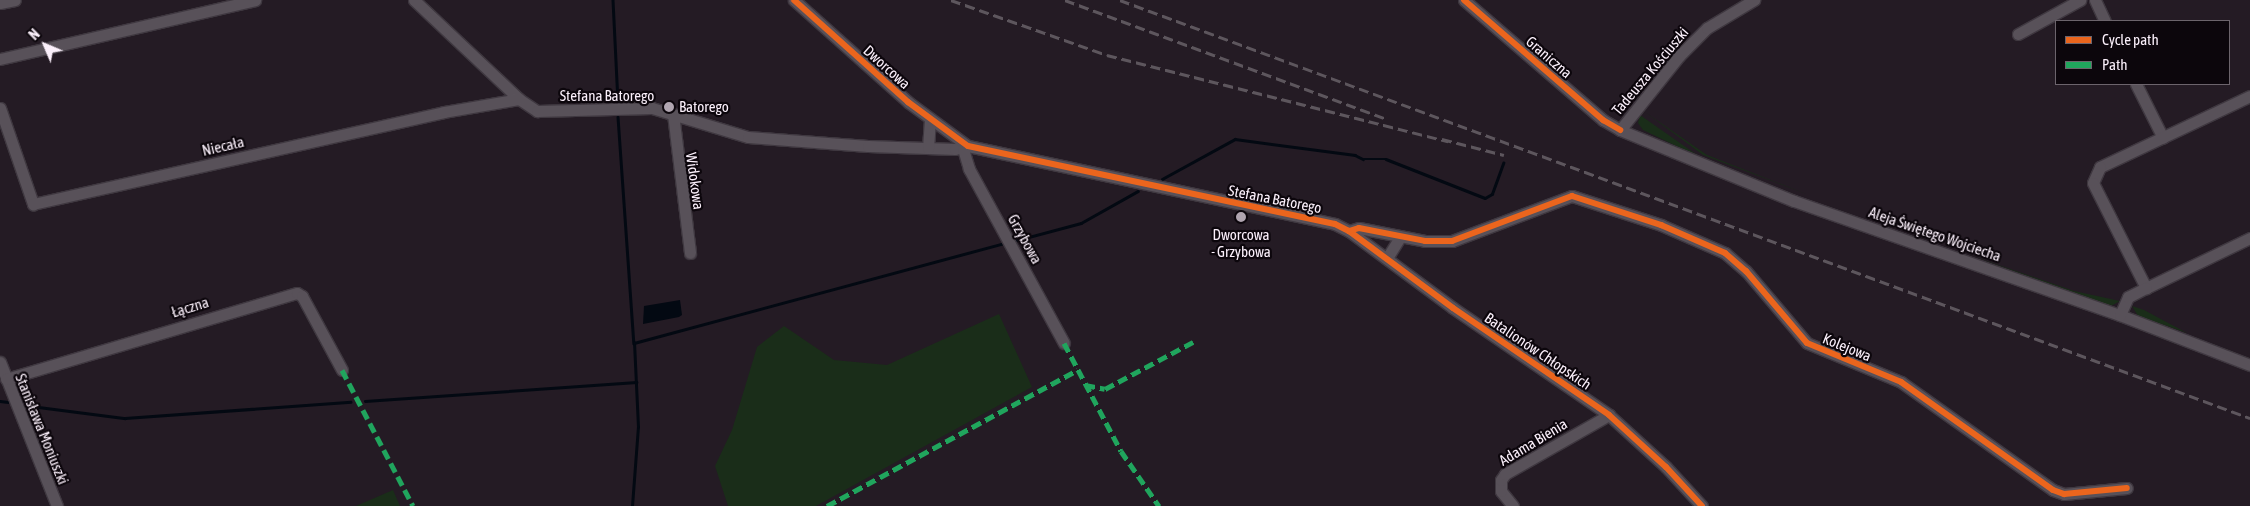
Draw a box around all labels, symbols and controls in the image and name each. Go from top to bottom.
north arrow [20,20,70,70]
legend [2055,20,2230,85]
street label: Tadeusza Kościuszki [1608,23,1692,119]
text: N [26,26,43,43]
text: Cycle path [2102,31,2159,48]
street label: Graniczna [1522,32,1576,82]
street label: Dworcowa [860,41,914,93]
text: Path [2102,56,2128,73]
street label: Stefana Batorego [560,87,654,105]
place label: Batorego [679,98,729,116]
marker: Batorego [663,101,675,113]
street label: Niecała [200,132,246,160]
street label: Widokowa [682,151,708,211]
street label: Stefana Batorego [1227,181,1323,217]
street label: Aleja Świętego Wojciecha [1867,203,2003,265]
street label: Grzybowa [1004,211,1046,267]
marker: Dworcowa - Grzybowa [1235,211,1247,223]
place label: Dworcowa - Grzybowa [1211,225,1271,260]
street label: Łączna [169,293,211,321]
street label: Batalionów Chłopskich [1481,309,1595,393]
street label: Kolejowa [1820,329,1874,365]
street label: Stanisława Moniuszki [12,371,72,487]
street label: Adama Bienia [1496,415,1570,469]

